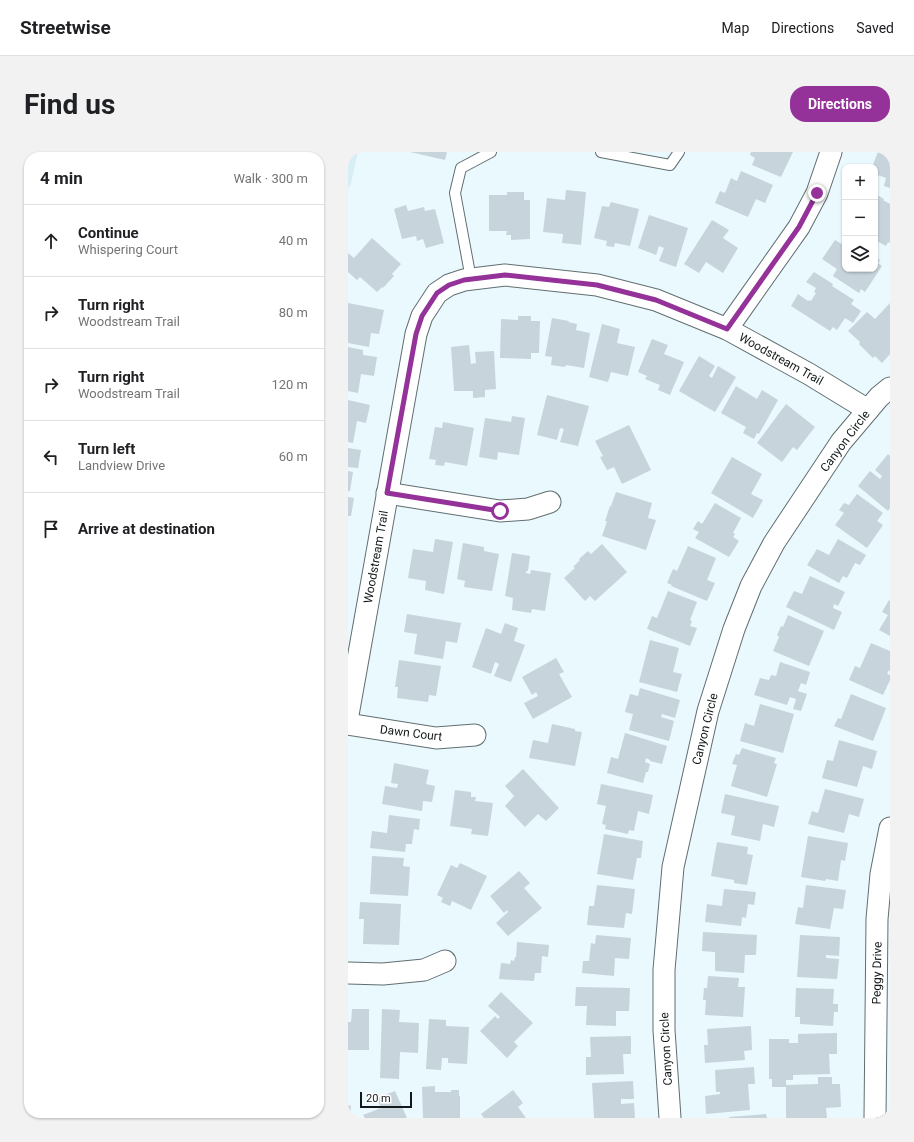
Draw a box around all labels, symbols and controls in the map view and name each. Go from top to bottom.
text: Streetwise [20,16,111,39]
text: Map [722,20,749,36]
text: Directions [771,20,834,36]
text: Saved [856,20,894,36]
button: Directions [790,86,890,122]
text: Find us [24,88,115,121]
map controls [842,164,878,272]
button: + [842,164,878,200]
text: 4 min [40,168,83,188]
text: Walk · 300 m [233,171,308,186]
route end [808,184,826,202]
button: − [842,200,878,236]
text: Continue [78,224,139,242]
icon: ahead [40,230,62,252]
text: 40 m [279,233,308,248]
button: layers [842,236,878,272]
text: Whispering Court [78,242,178,257]
text: Turn right [78,296,144,314]
icon: right [40,302,62,324]
text: 80 m [279,305,308,320]
text: Woodstream Trail [78,314,180,329]
street label: Woodstream Trail [736,330,826,388]
text: Turn right [78,368,144,386]
icon: right [40,374,62,396]
text: 120 m [271,377,308,392]
text: Woodstream Trail [78,386,180,401]
street label: Canyon Circle [817,408,873,474]
text: Turn left [78,440,135,458]
icon: left [40,446,62,468]
text: 60 m [279,449,308,464]
text: Landview Drive [78,458,165,473]
route start [491,502,509,520]
street label: Woodstream Trail [361,509,391,605]
icon: arrive [40,518,62,540]
text: Arrive at destination [78,520,215,538]
street label: Canyon Circle [689,692,721,766]
street label: Dawn Court [379,722,443,744]
street label: Peggy Drive [869,941,885,1005]
street label: Canyon Circle [657,1012,675,1086]
scale bar [360,1090,412,1109]
text: 20 m [366,1092,391,1105]

